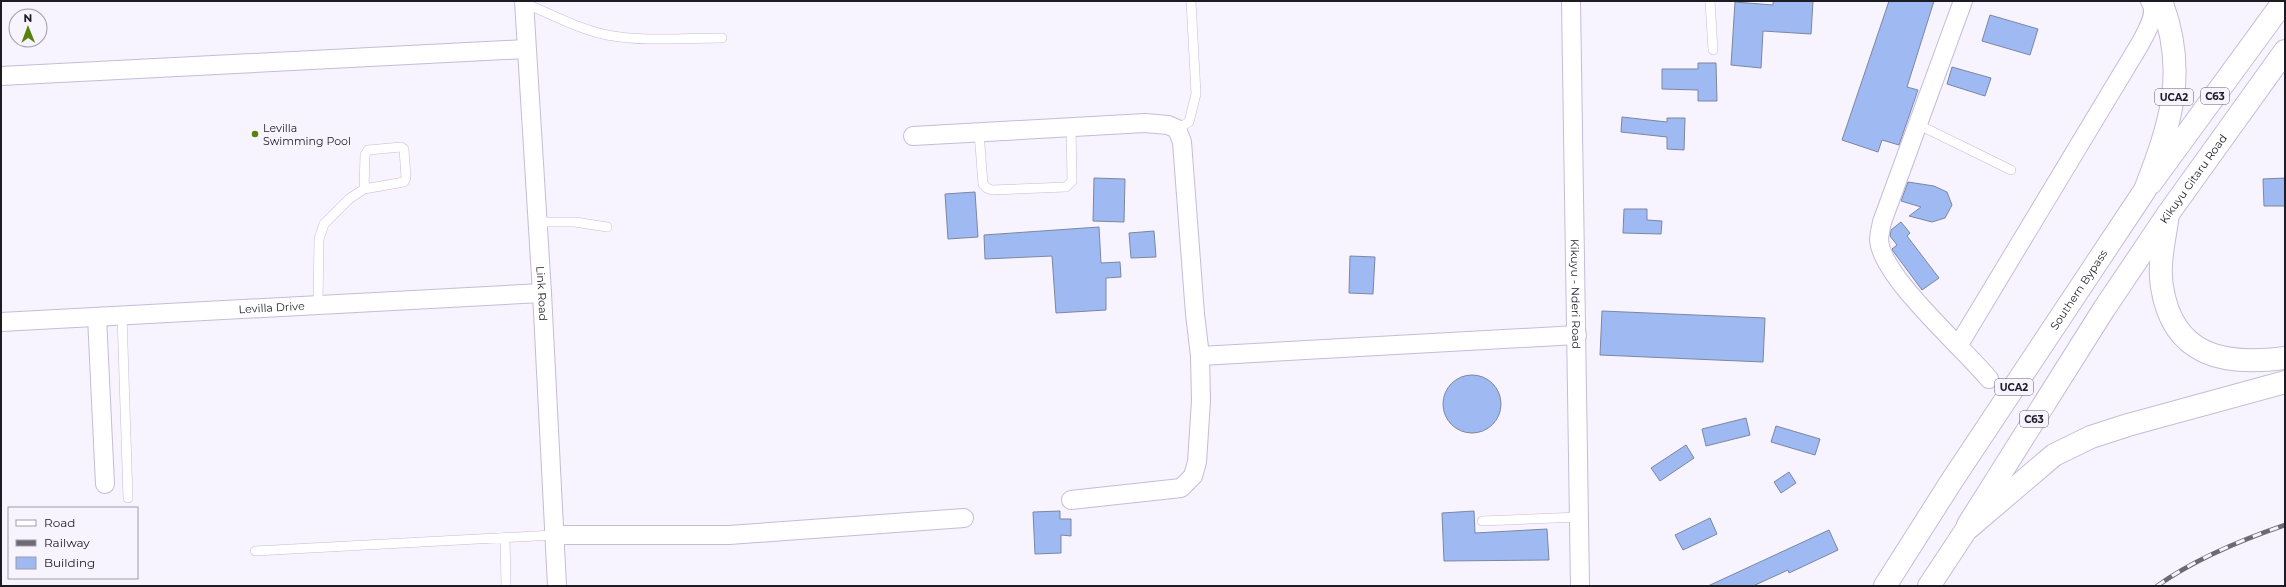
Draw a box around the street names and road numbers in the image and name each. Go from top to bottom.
road number: C63 [2201,88,2229,104]
road number: UCA2 [2155,89,2193,105]
street label: Kikuyu Gitaru Road [2157,132,2230,226]
street label: Kikuyu - Nderi Road [1568,239,1583,349]
street label: Southern Bypass [2047,247,2111,332]
street label: Link Road [533,265,550,321]
street label: Levilla Drive [238,299,305,316]
road number: UCA2 [1995,379,2033,395]
road number: C63 [2020,411,2048,427]

